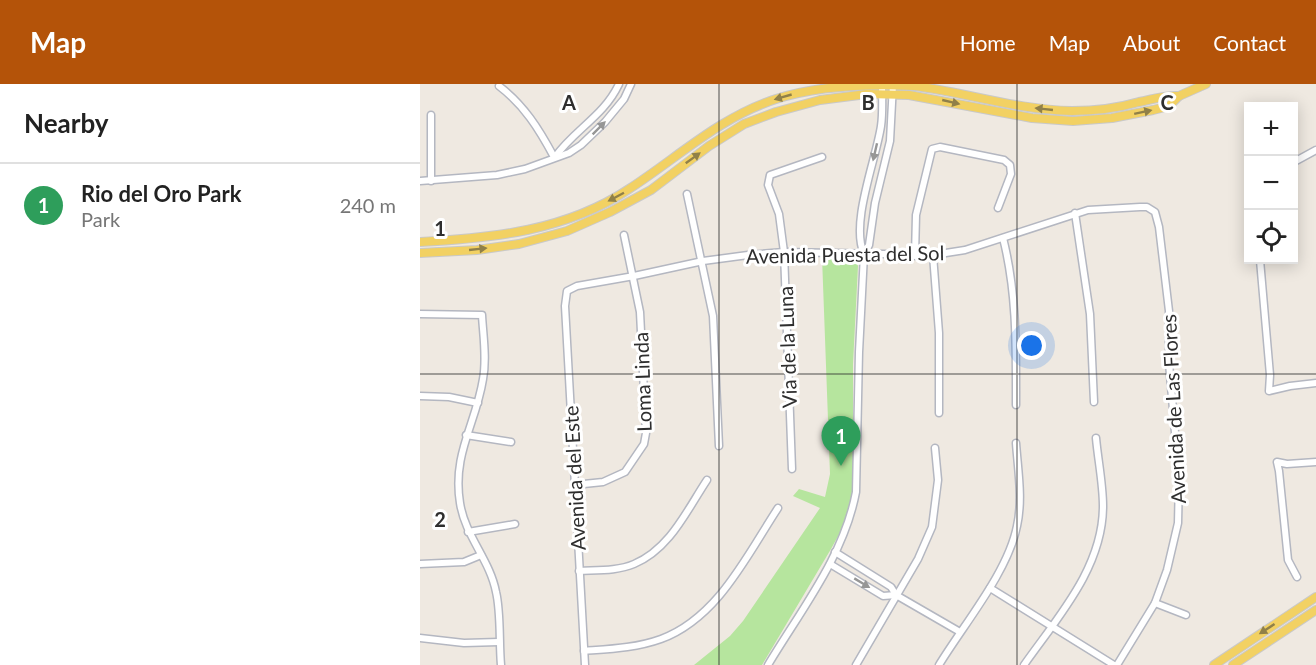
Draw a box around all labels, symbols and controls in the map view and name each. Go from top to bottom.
text: Map [30,25,86,59]
text: Home [960,30,1016,55]
text: Map [1049,30,1090,55]
text: About [1123,30,1180,55]
text: Contact [1213,30,1286,55]
text: A [561,90,576,114]
text: B [861,90,875,114]
text: C [1160,90,1174,114]
one-way arrow [774,93,792,103]
one-way arrow [941,98,960,108]
map controls [1244,102,1298,264]
button: + [1244,102,1298,156]
one-way arrow [1035,104,1054,114]
text: Nearby [24,107,109,139]
one-way arrow [1134,107,1153,116]
one-way arrow [592,121,606,136]
one-way arrow [870,143,880,161]
one-way arrow [684,152,700,164]
button: − [1244,156,1298,210]
text: Rio del Oro Park [81,180,241,207]
one-way arrow [608,192,625,201]
text: 1 [38,193,49,217]
text: 240 m [340,193,396,217]
text: Park [81,207,120,231]
button: locate [1244,210,1298,264]
text: 1 [434,216,446,240]
street label: Avenida Puesta del Sol [746,240,944,268]
one-way arrow [469,245,488,254]
street label: Via de la Luna [773,286,801,408]
street label: Avenida de Las Flores [1156,314,1190,504]
your location [1017,331,1046,360]
street label: Loma Linda [628,332,656,432]
street label: Avenida del Este [558,405,590,551]
pin: 1 [822,416,860,466]
text: 2 [434,507,446,531]
one-way arrow [854,578,870,589]
one-way arrow [1259,623,1275,634]

